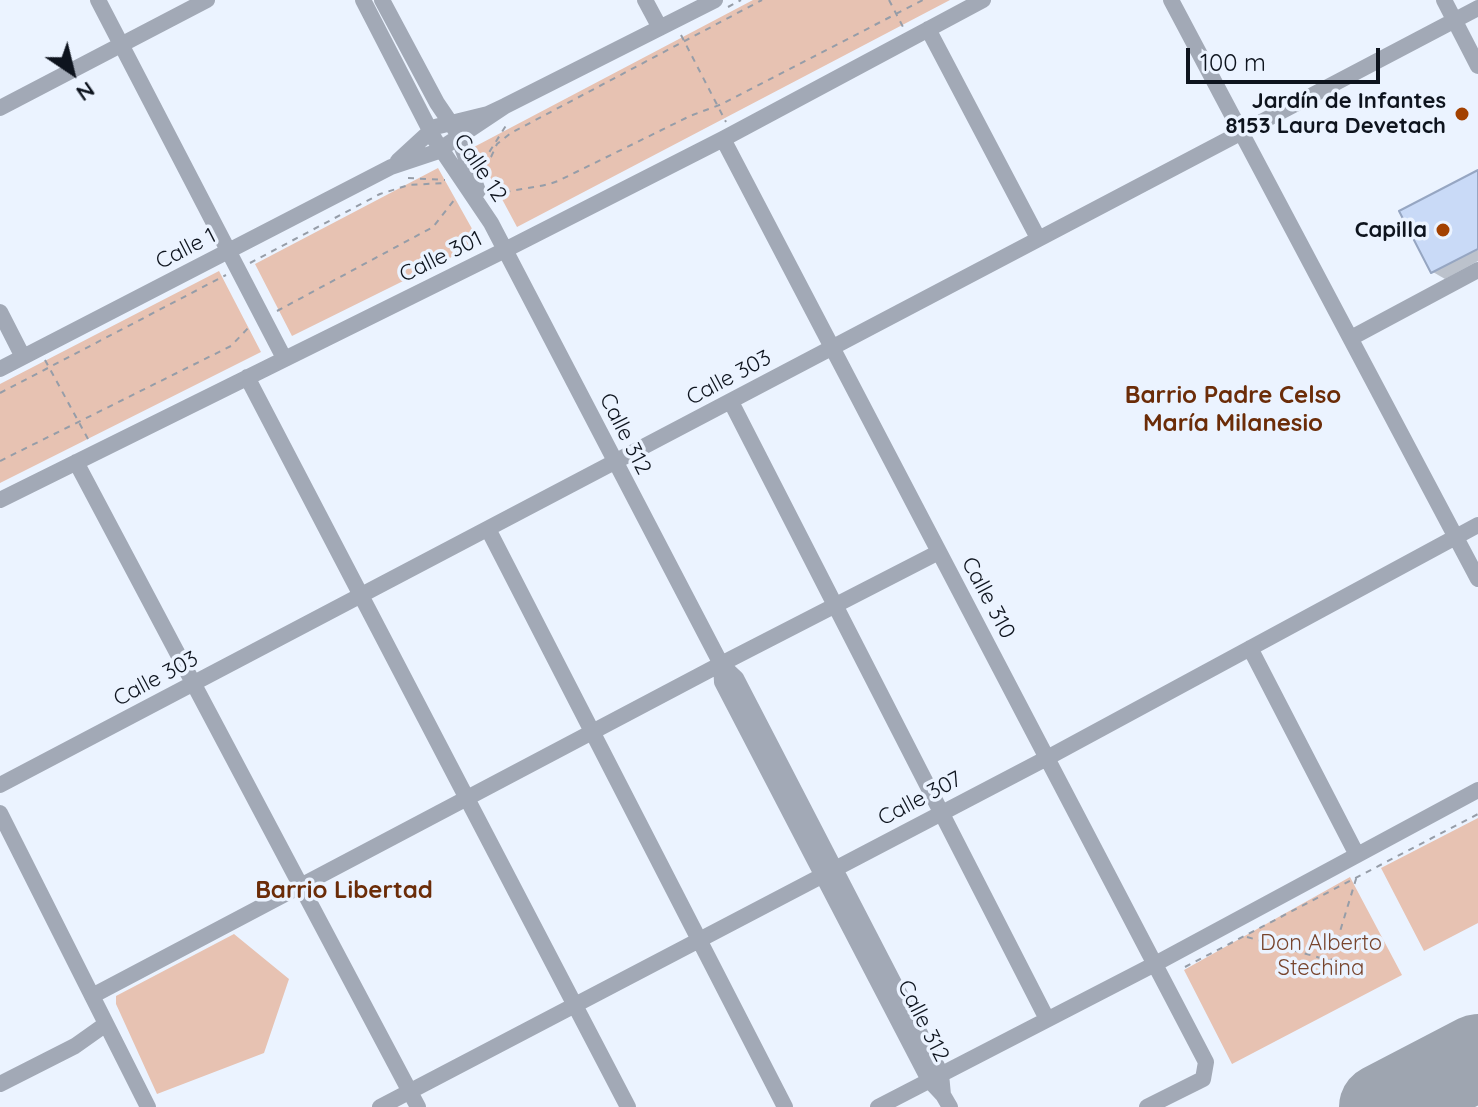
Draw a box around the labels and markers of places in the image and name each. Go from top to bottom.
place label: Jardín de Infantes 8153 Laura Devetach [1225,88,1446,140]
marker: Jardín de Infantes 8153 Laura Devetach [1453,105,1471,123]
place label: Capilla [1355,217,1427,243]
marker: Capilla [1434,221,1452,239]

